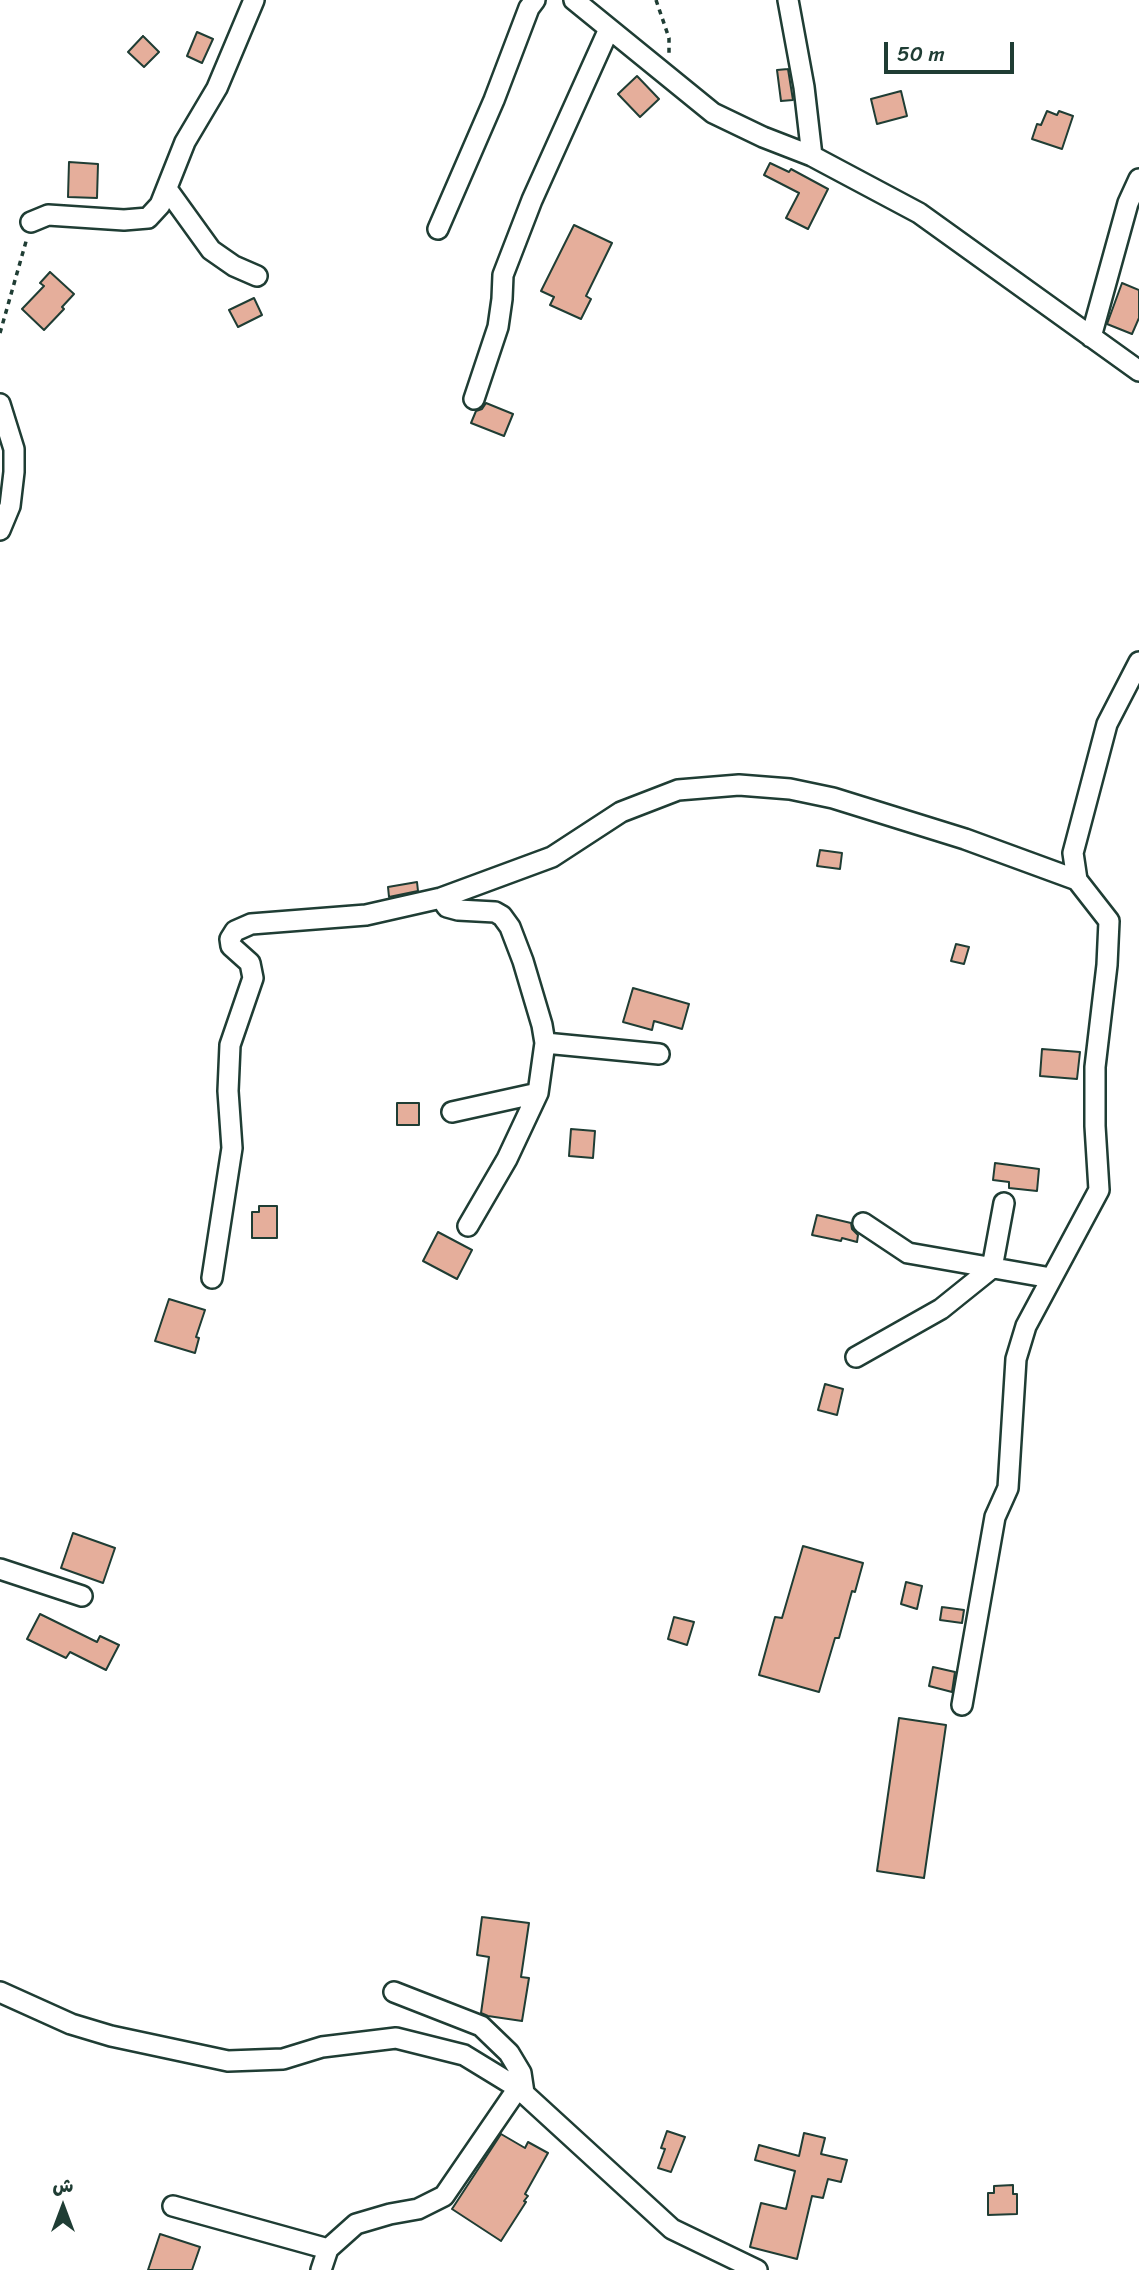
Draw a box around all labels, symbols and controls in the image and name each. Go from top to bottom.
scale bar [887,28,1016,72]
text: 50 m [897,35,945,73]
text: ش [53,2169,73,2202]
north arrow [28,2172,98,2242]

